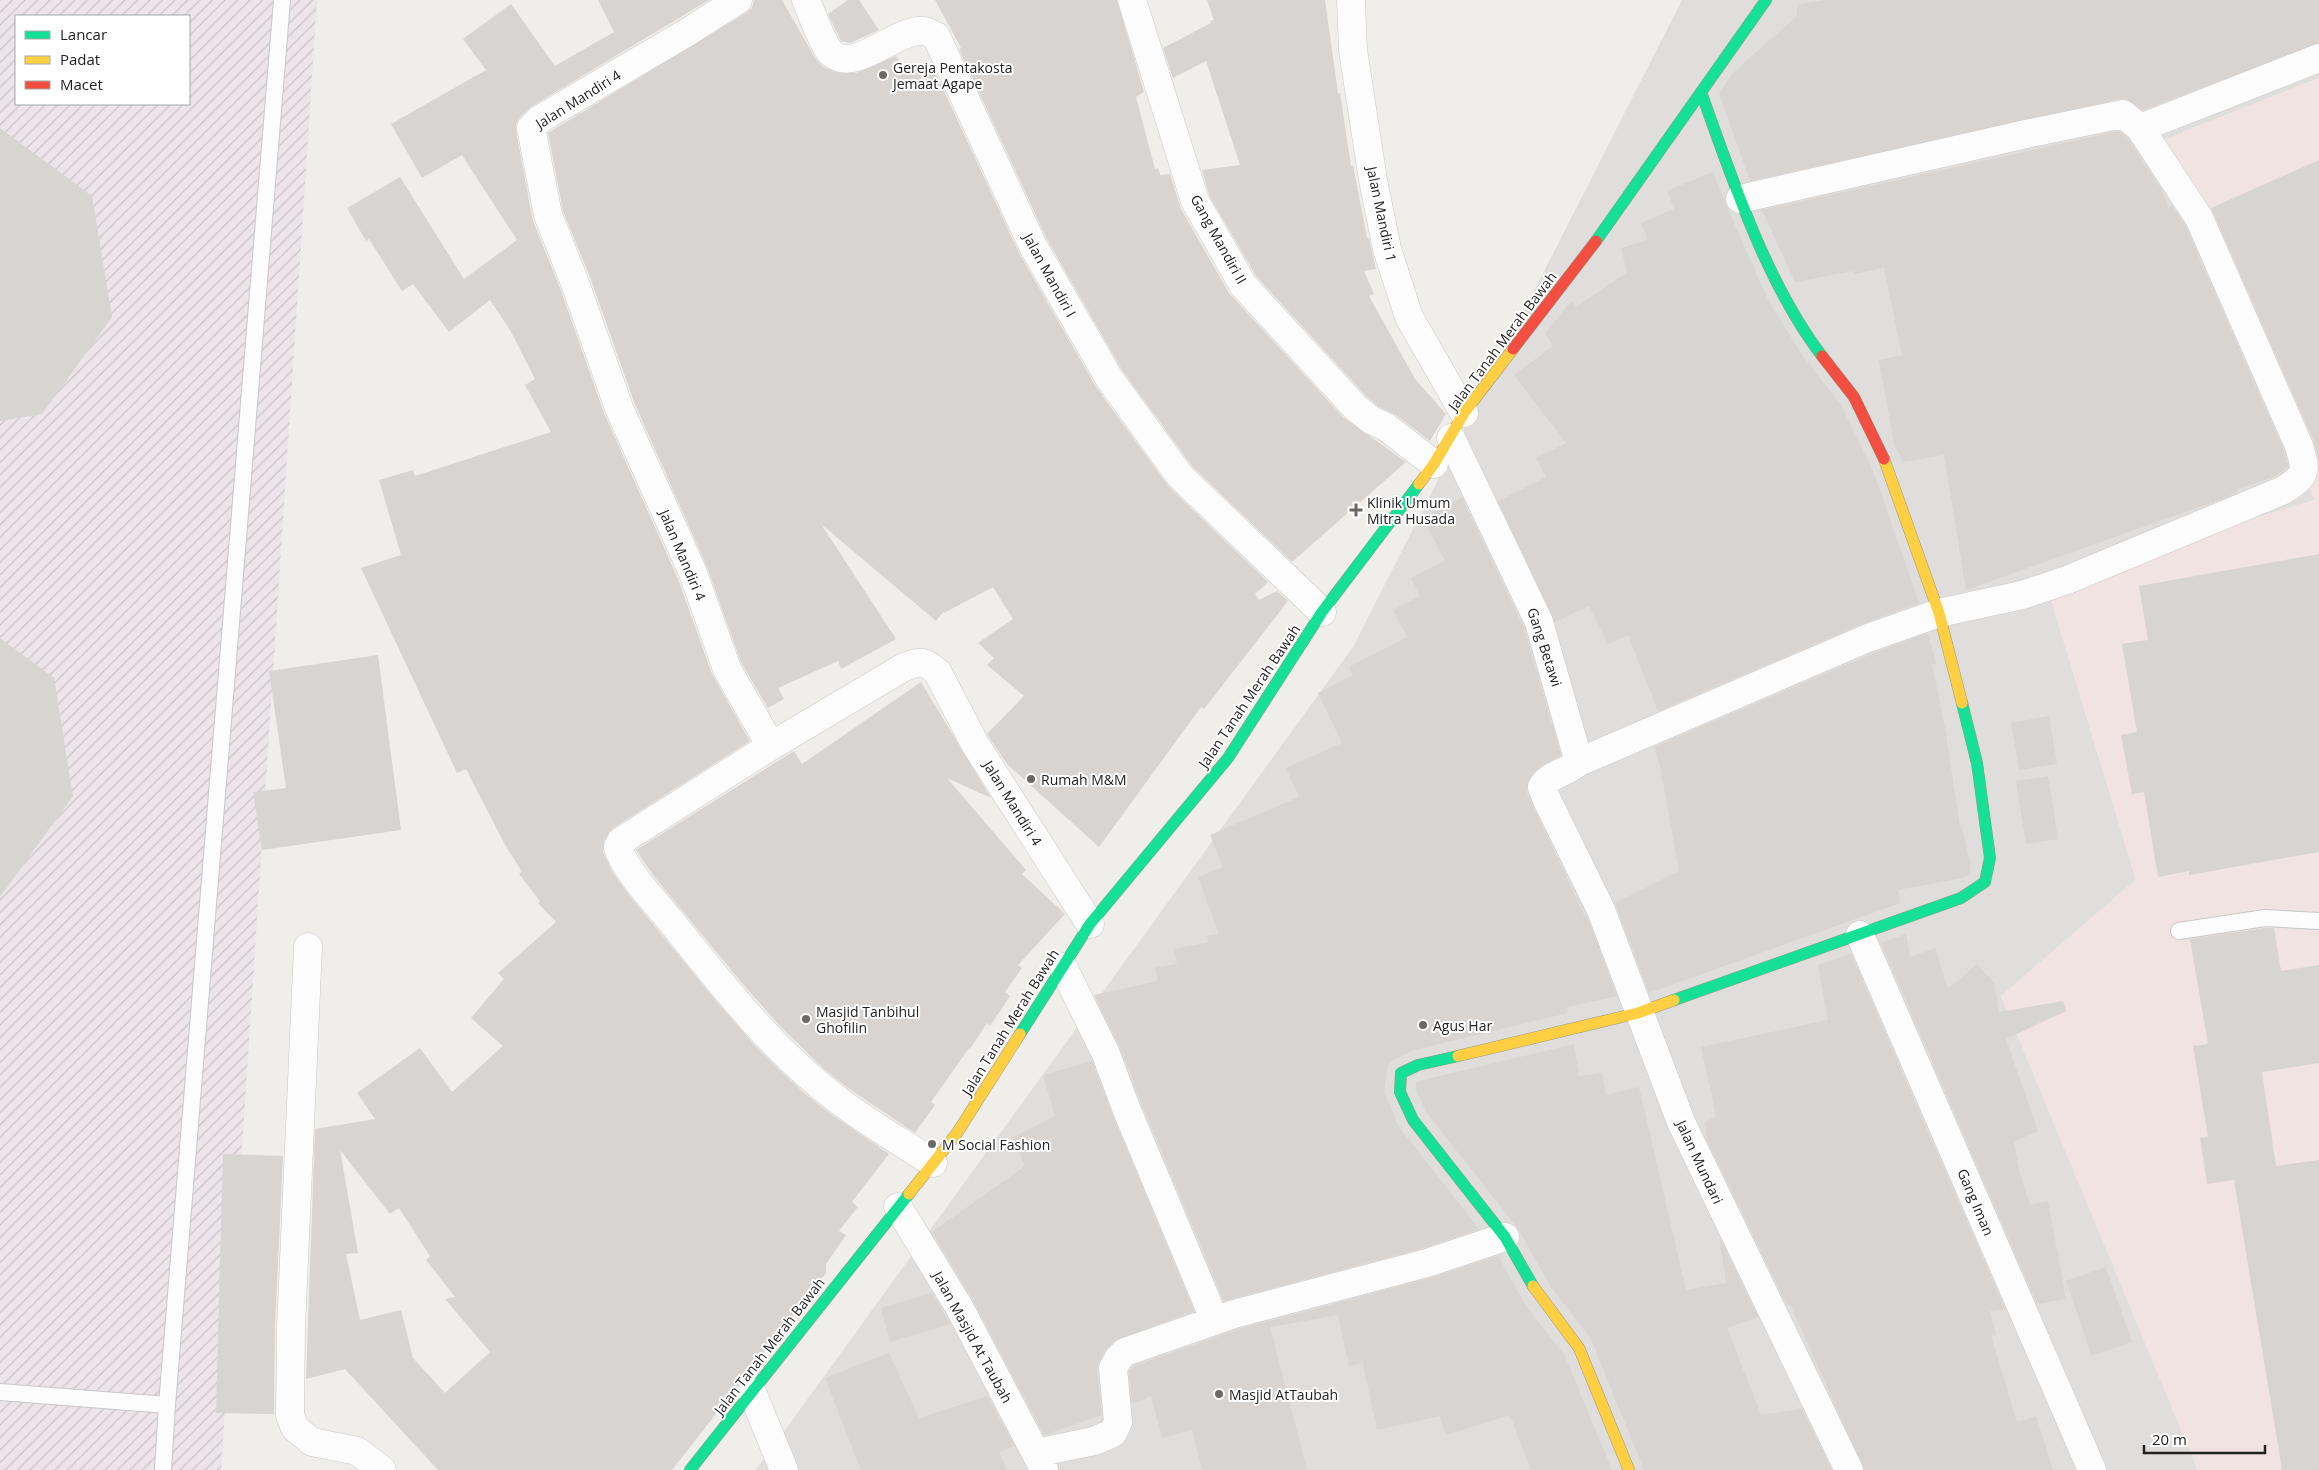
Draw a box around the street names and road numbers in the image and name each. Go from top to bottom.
street label: Jalan Mandiri 4 [530,65,624,134]
street label: Jalan Mandiri 1 [1362,163,1401,263]
street label: Gang Mandiri II [1187,191,1251,287]
street label: Jalan Mandiri I [1018,228,1081,320]
street label: Jalan Tanah Merah Bawah [1442,268,1561,416]
street label: Jalan Mandiri 4 [655,505,711,603]
street label: Gang Betawi [1523,605,1567,689]
street label: Jalan Tanah Merah Bawah [1193,620,1304,773]
street label: Jalan Mandiri 4 [978,755,1047,849]
street label: Jalan Tanah Merah Bawah [956,945,1063,1101]
street label: Jalan Mundari [1671,1115,1728,1207]
street label: Gang Iman [1953,1166,1999,1238]
street label: Jalan Masjid At Taubah [928,1266,1017,1406]
street label: Jalan Tanah Merah Bawah [708,1273,829,1420]

